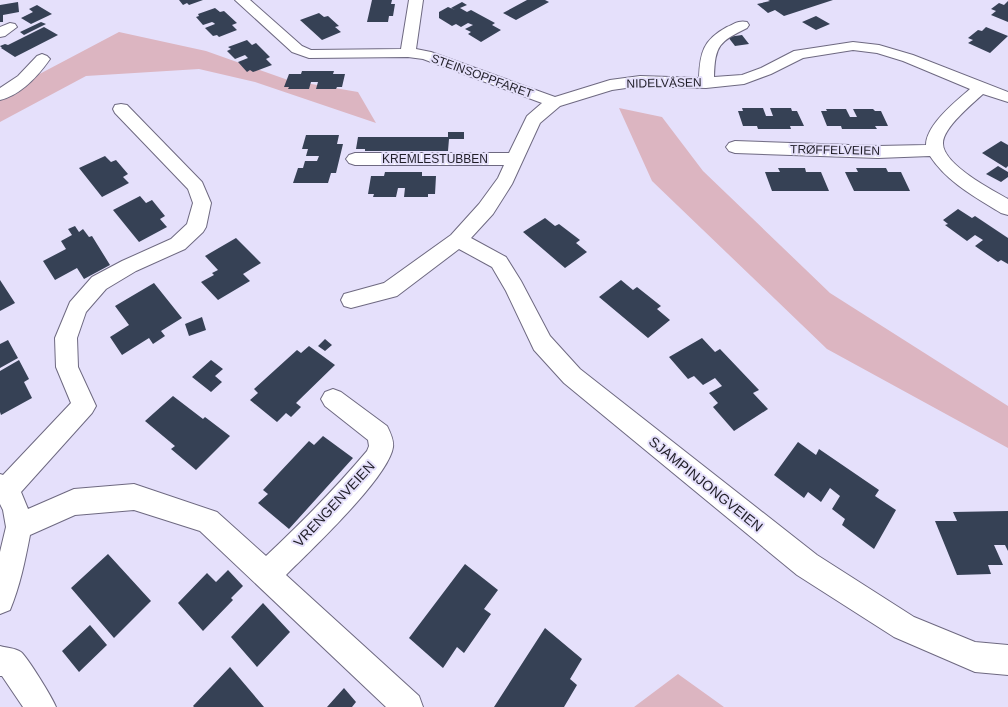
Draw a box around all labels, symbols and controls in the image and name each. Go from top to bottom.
street label: STEINSOPPFARET [429,51,535,101]
street label: NIDELVÅSEN [626,74,702,91]
street label: TRØFFELVEIEN [790,142,880,158]
street label: KREMLESTUBBEN [382,152,488,166]
street label: SJAMPINJONGVEIEN [646,433,766,535]
street label: VRENGENVEIEN [290,458,378,550]

